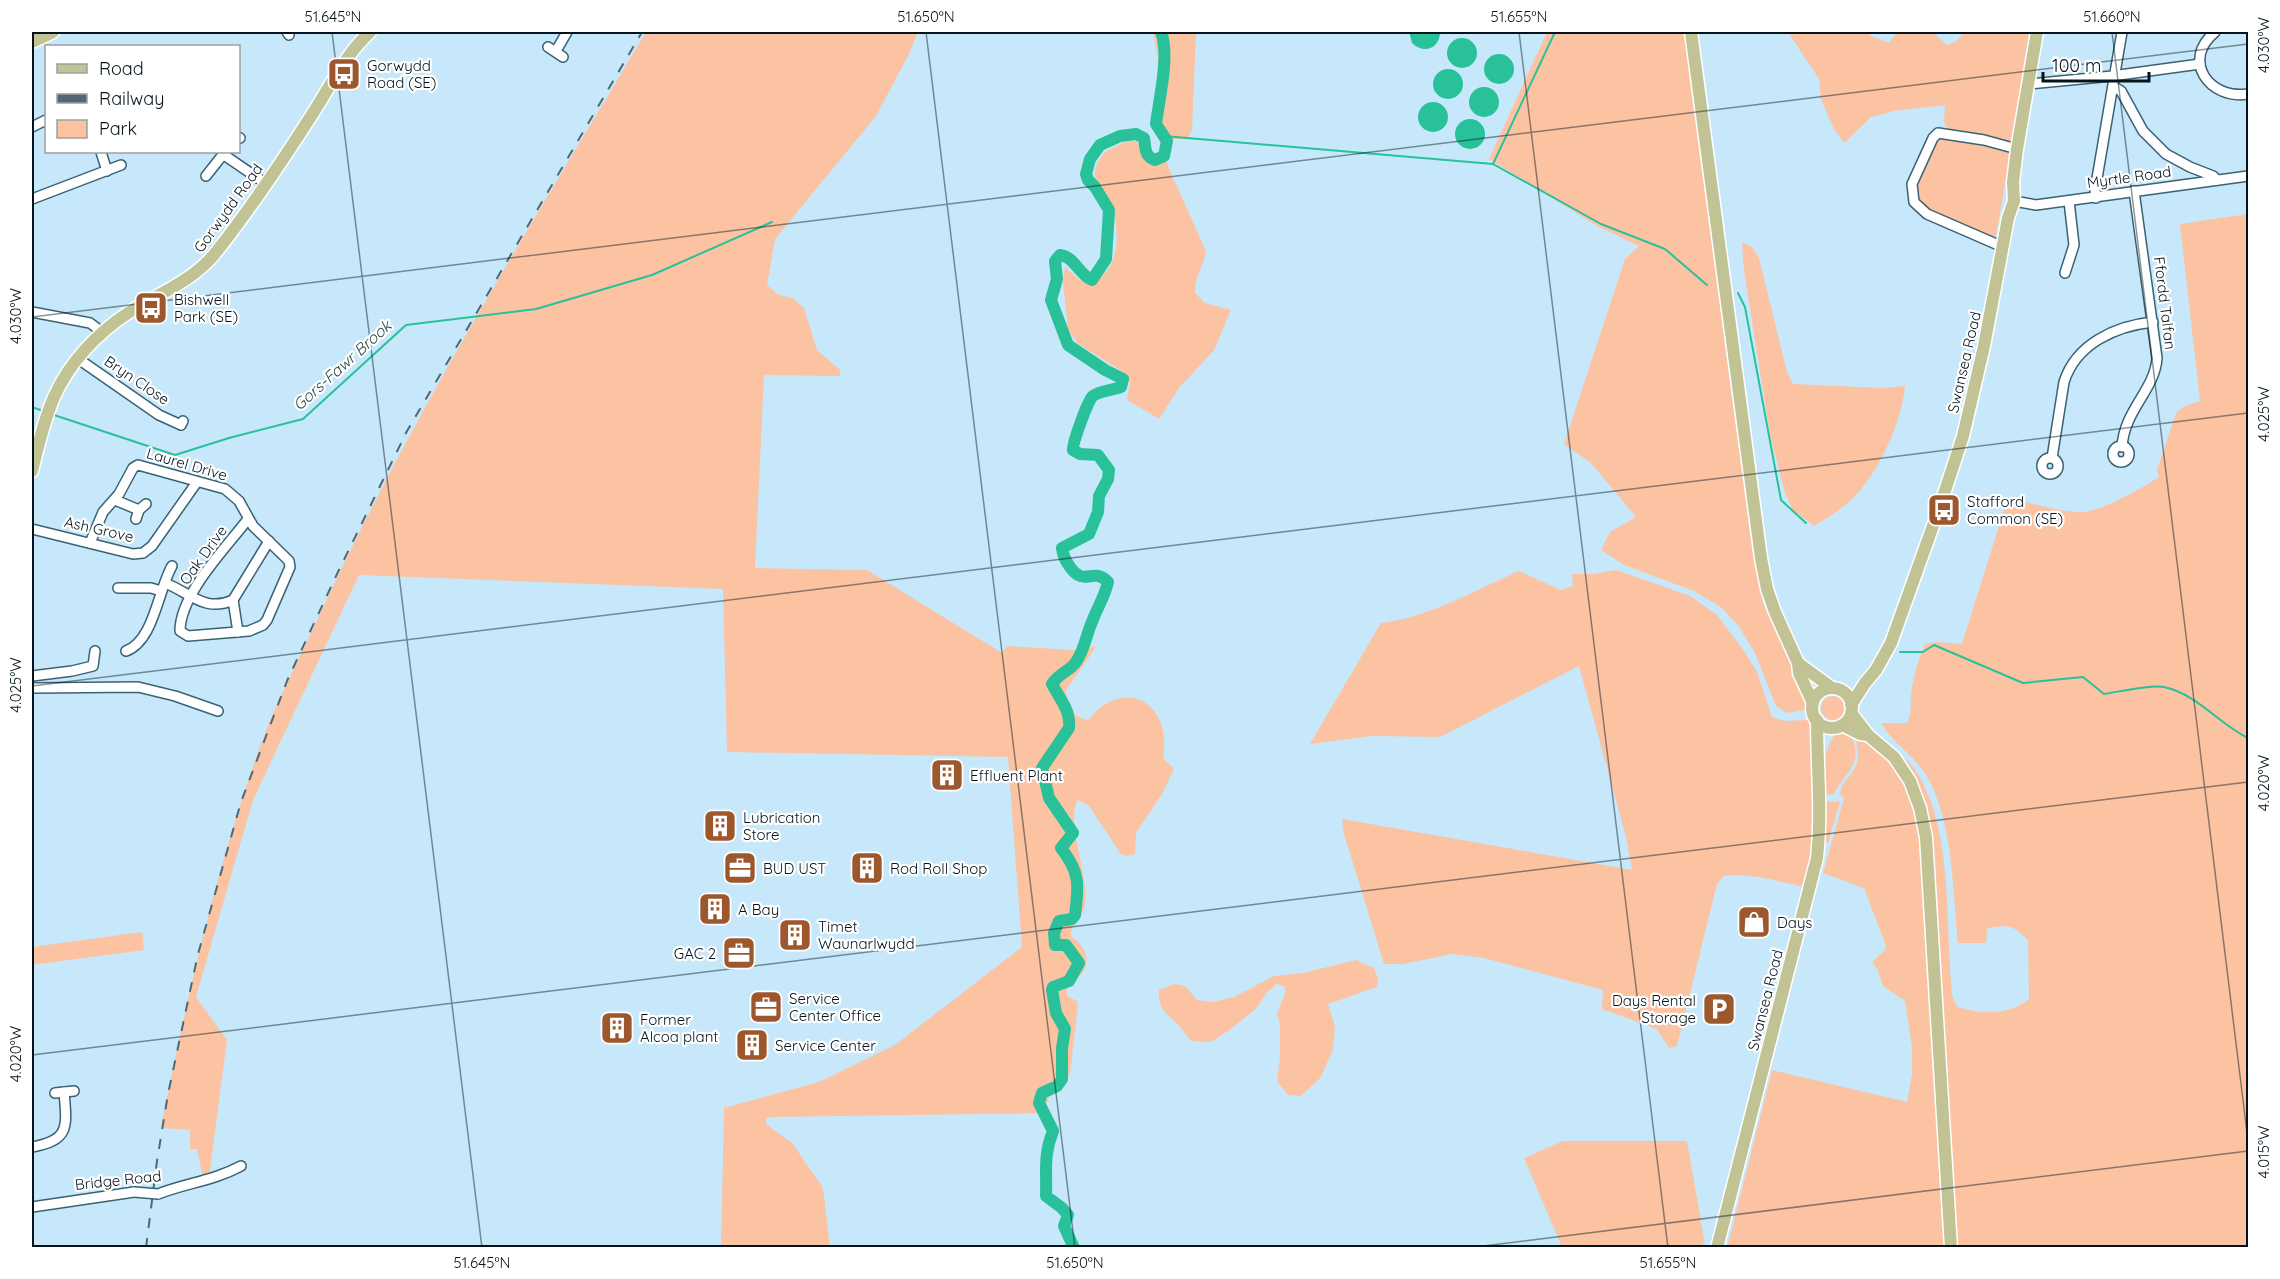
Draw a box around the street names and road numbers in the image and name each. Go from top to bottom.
street label: Gorwydd Road [189,160,267,256]
street label: Myrtle Road [2086,162,2172,192]
street label: Ffordd Talfan [2150,256,2180,350]
street label: Swansea Road [1943,309,1985,415]
street label: Bryn Close [101,351,173,409]
street label: Laurel Drive [144,443,230,485]
street label: Ash Grove [62,512,136,546]
street label: Oak Drive [175,522,231,588]
street label: Swansea Road [1743,947,1787,1053]
street label: Bridge Road [74,1166,162,1194]

